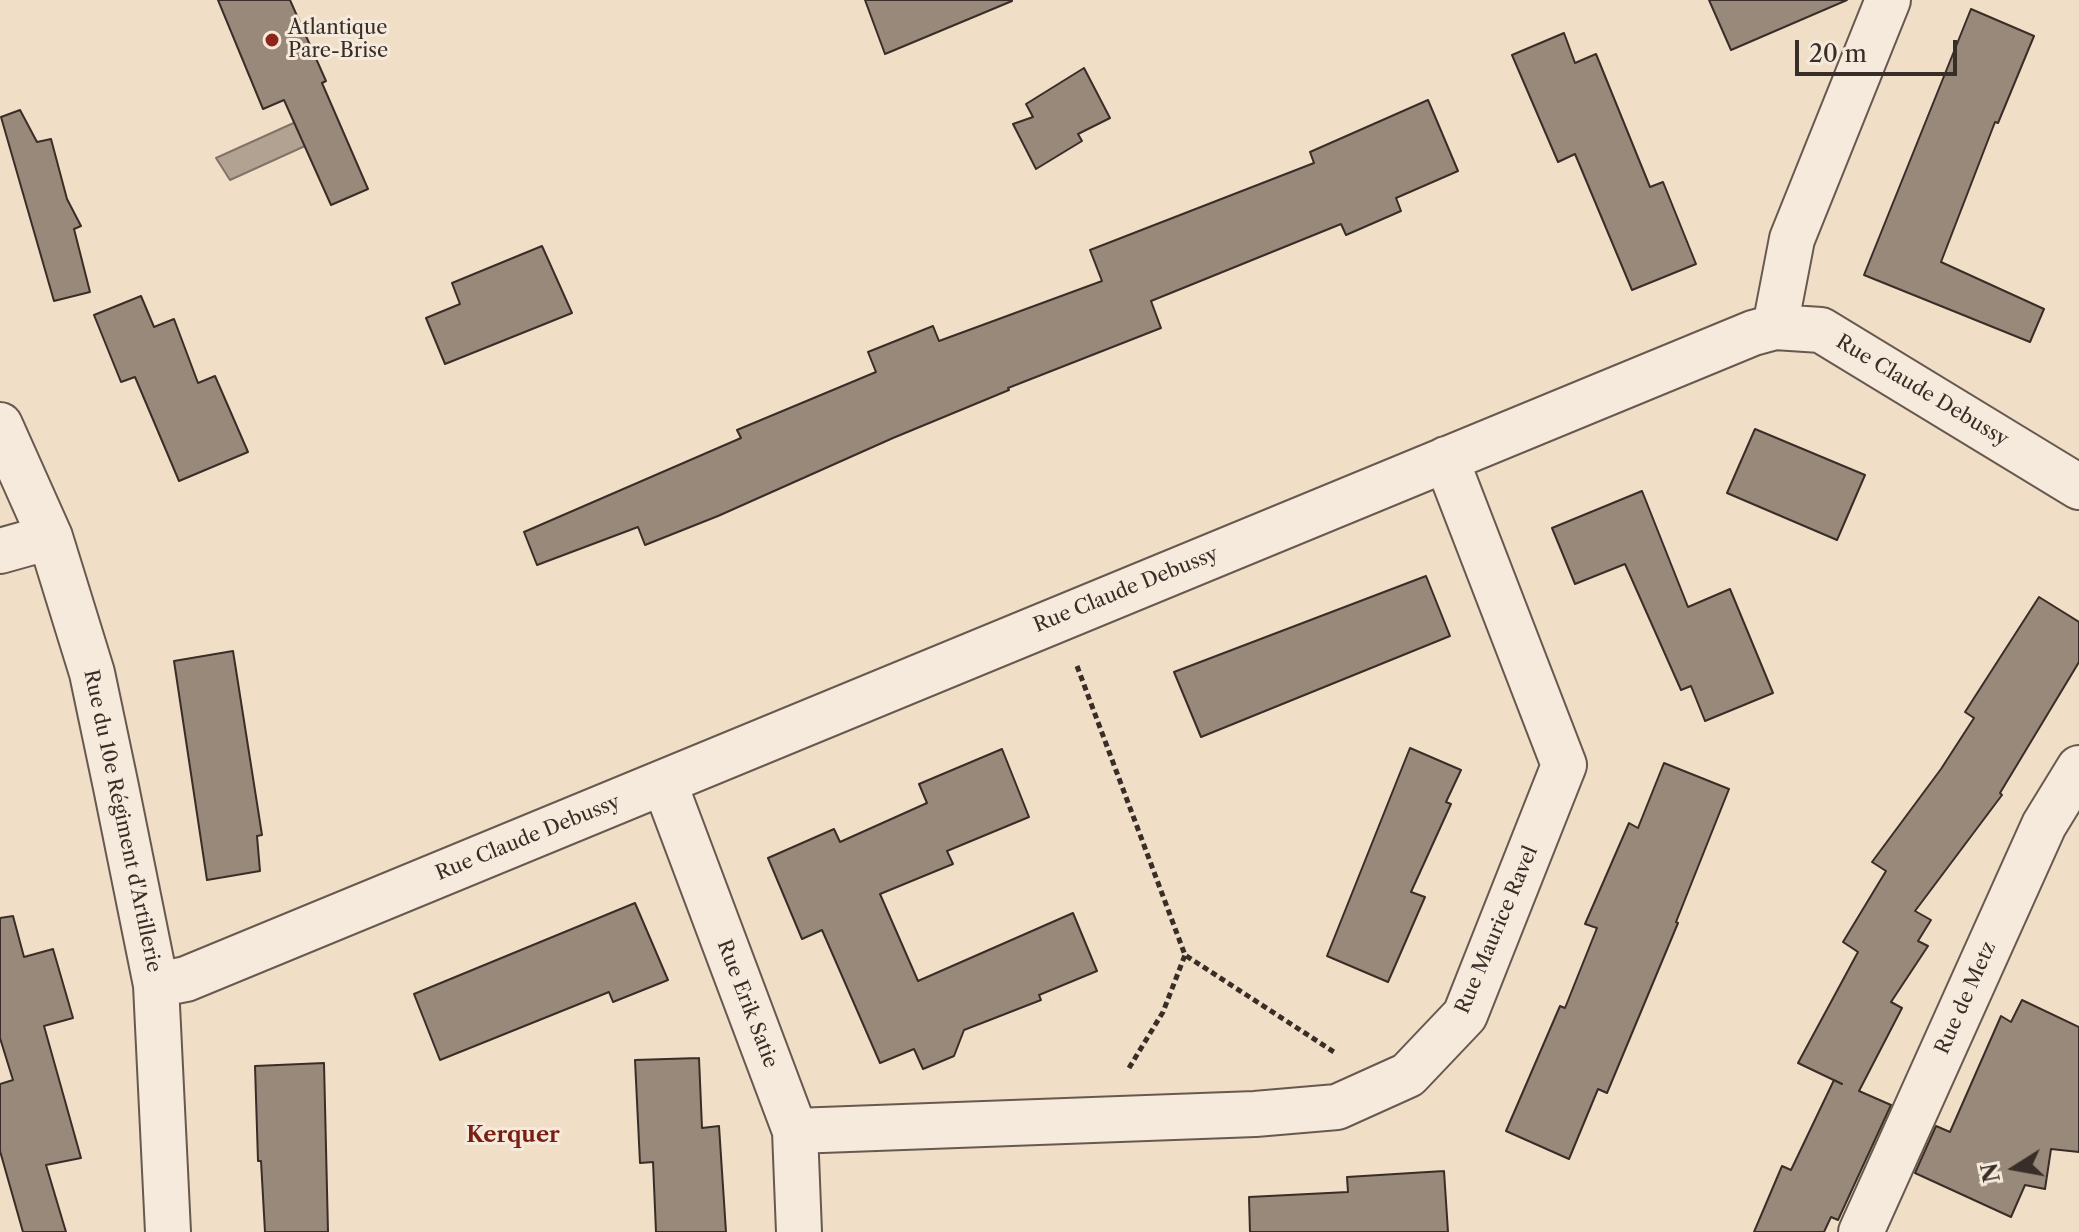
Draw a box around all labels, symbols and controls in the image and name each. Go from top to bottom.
place label: Atlantique Pare-Brise [288,16,388,63]
scale bar [1799,24,1961,74]
marker: Atlantique Pare-Brise [263,31,281,49]
text: 20 m [1809,39,1867,68]
street label: Rue Claude Debussy [1832,330,2012,452]
street label: Rue Claude Debussy [1030,542,1222,638]
street label: Rue du 10e Régiment d'Artillerie [78,668,166,974]
street label: Rue Claude Debussy [432,790,624,886]
street label: Rue Maurice Ravel [1451,842,1543,1018]
street label: Rue Erik Satie [712,936,782,1072]
street label: Rue de Metz [1931,938,2001,1058]
district label: Kerquer [466,1123,560,1149]
north arrow [1975,1128,2055,1208]
text: N [1976,1161,2006,1185]

